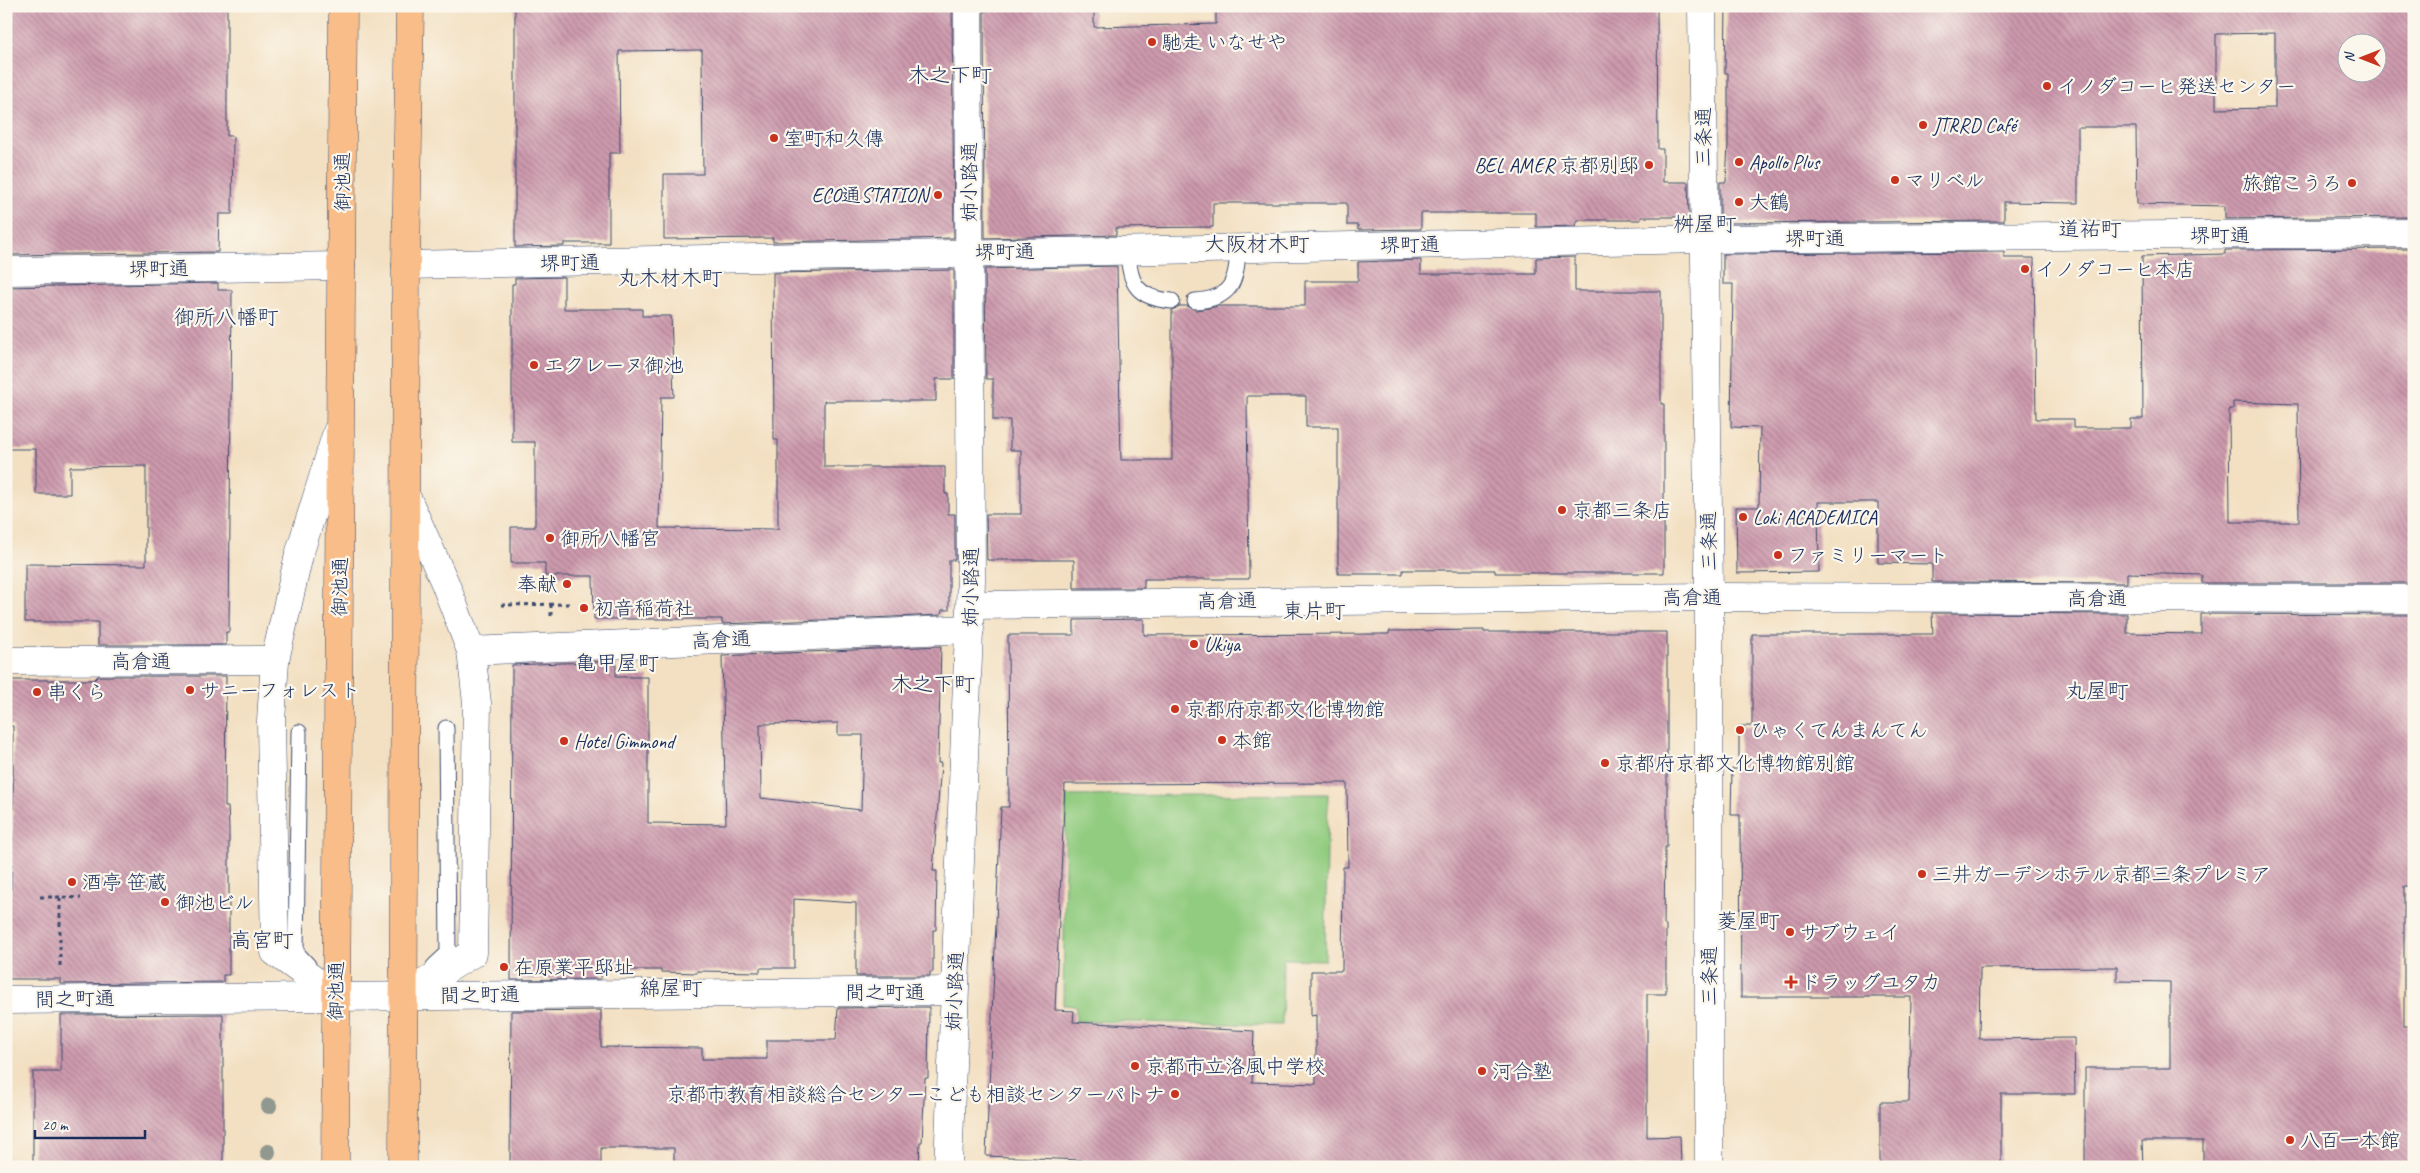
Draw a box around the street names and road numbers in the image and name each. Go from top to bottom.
street label: 三条通 [1691,107,1716,167]
street label: 姉小路通 [957,142,982,222]
street label: 御池通 [330,152,355,212]
street label: 堺町通 [2190,223,2250,248]
street label: 堺町通 [1785,226,1845,251]
street label: 堺町通 [1380,232,1440,258]
street label: 堺町通 [975,239,1035,265]
street label: 堺町通 [540,250,600,276]
street label: 堺町通 [129,256,189,282]
street label: 三条通 [1696,511,1722,571]
street label: 姉小路通 [958,547,984,627]
street label: 御池通 [327,557,353,617]
street label: 高倉通 [1662,585,1722,610]
street label: 高倉通 [2067,586,2127,611]
street label: 高倉通 [1197,588,1257,614]
street label: 高倉通 [690,626,752,654]
street label: 高倉通 [111,649,171,674]
street label: 三条通 [1697,946,1722,1006]
street label: 姉小路通 [941,951,969,1031]
street label: 御池通 [323,961,349,1021]
street label: 間之町通 [845,980,925,1005]
street label: 間之町通 [440,982,520,1008]
street label: 間之町通 [35,986,115,1012]

